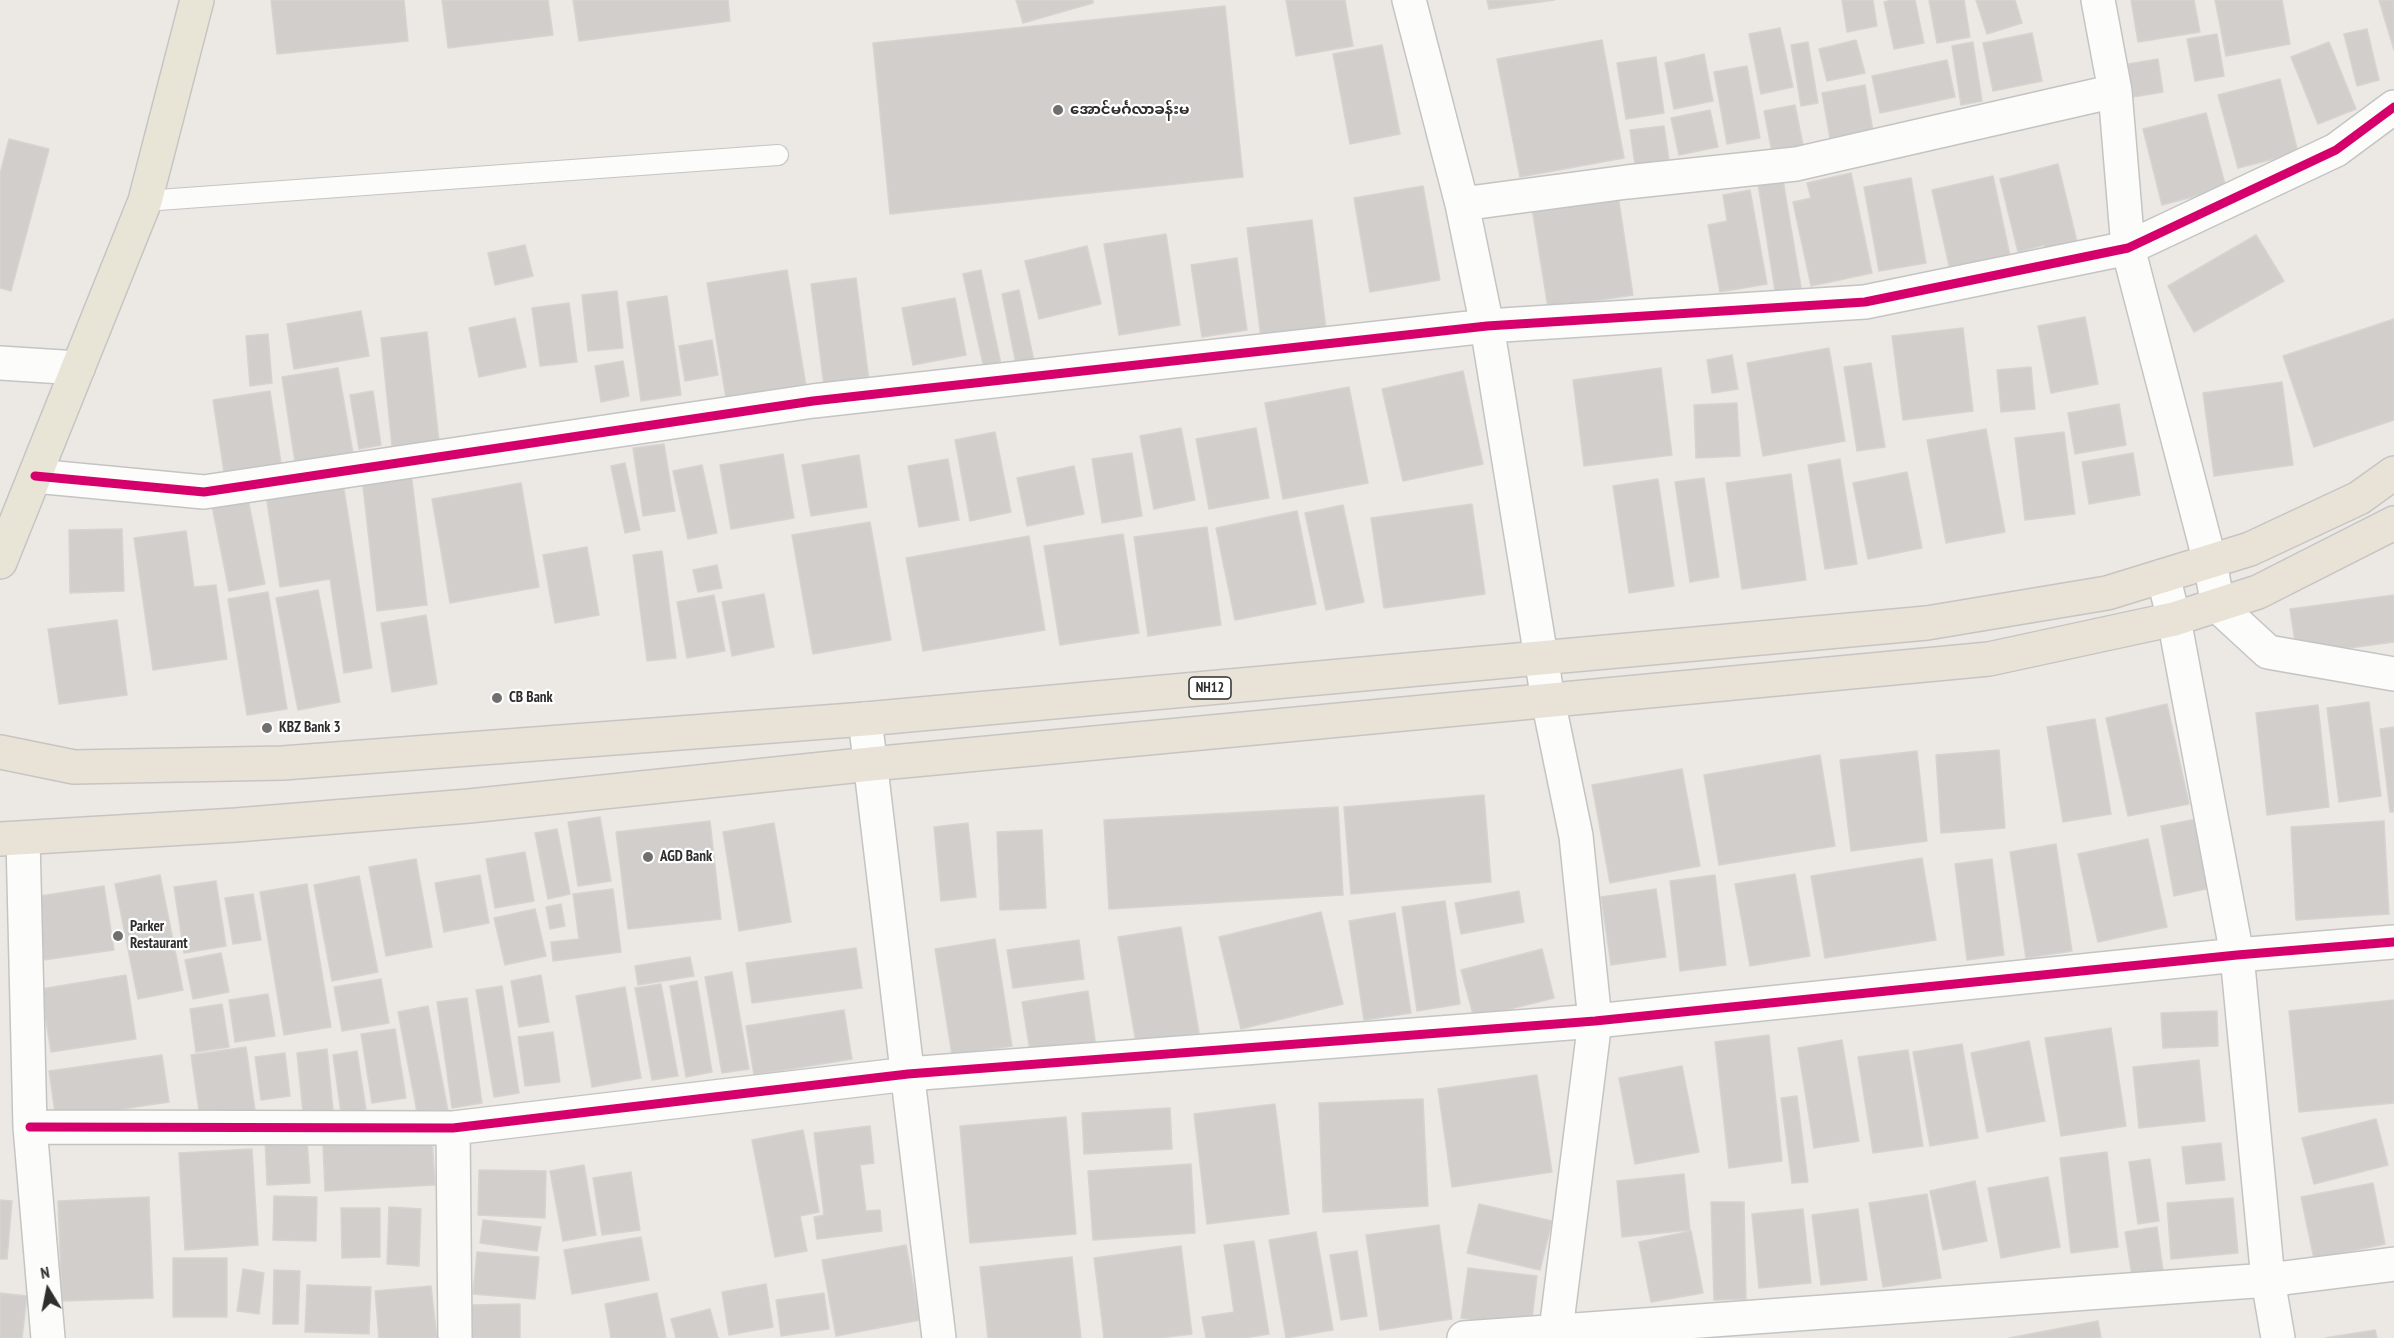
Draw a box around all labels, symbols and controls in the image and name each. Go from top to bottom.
place label: အောင်မင်္ဂလာခန်းမ [1070,101,1189,119]
marker: အောင်မင်္ဂလာခန်းမ [1051,103,1065,117]
road number: NH12 [1189,677,1231,699]
place label: CB Bank [509,689,553,707]
marker: CB Bank [490,691,504,705]
place label: KBZ Bank 3 [279,719,341,737]
marker: KBZ Bank 3 [260,721,274,735]
place label: AGD Bank [660,848,712,866]
marker: AGD Bank [641,850,655,864]
place label: Parker Restaurant [130,918,188,953]
marker: Parker Restaurant [111,929,125,943]
north arrow [18,1260,78,1320]
text: N [39,1262,51,1283]

